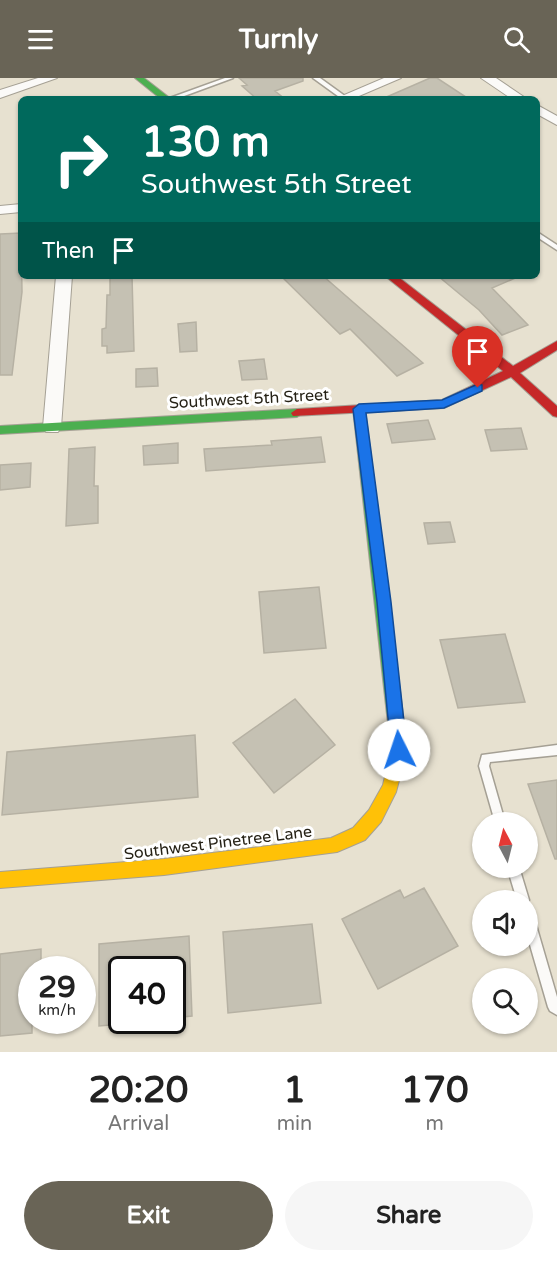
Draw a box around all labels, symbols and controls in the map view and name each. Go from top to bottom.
icon: menu [24,23,57,56]
text: Turnly [239,23,318,56]
icon: search [500,23,533,56]
text: 130 m [141,117,270,168]
icon: right [42,120,120,198]
text: Southwest 5th Street [141,168,412,201]
icon: arrive [107,234,140,267]
text: Then [42,238,95,264]
pin [452,326,503,388]
icon: arrive [461,335,494,368]
street label: Southwest 5th Street [168,385,330,413]
position arrow [367,718,431,782]
north arrow [472,812,538,878]
map controls [472,812,538,1034]
street label: Southwest Pinetree Lane [123,822,313,864]
button: sound [472,890,538,956]
speed limit sign: 40 [108,956,186,1034]
button: search [472,968,538,1034]
text: 29 [38,969,76,1006]
text: km/h [38,1001,76,1019]
text: 20:20 [88,1069,188,1112]
text: 1 [283,1069,306,1112]
text: 170 [401,1069,469,1112]
text: Arrival [107,1112,169,1136]
text: min [277,1112,312,1136]
text: m [425,1112,444,1136]
button: Exit [24,1181,273,1250]
button: Share [285,1181,533,1250]

